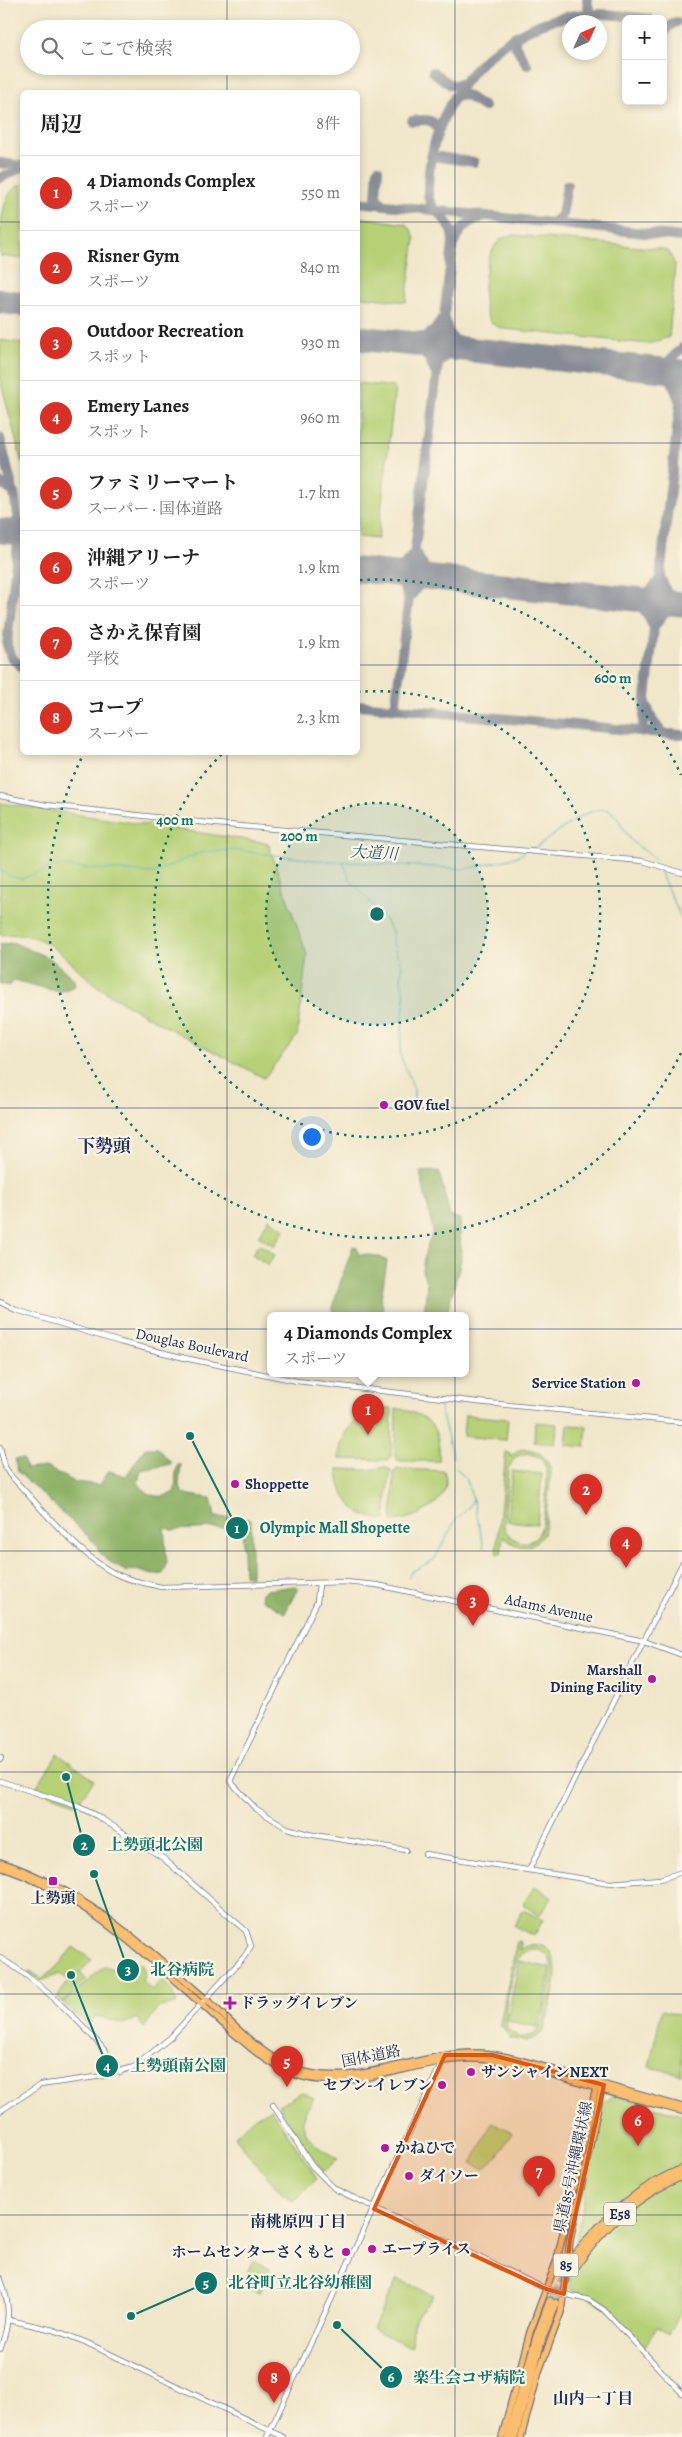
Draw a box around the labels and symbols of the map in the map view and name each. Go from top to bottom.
north arrow [562,15,607,60]
text: 600 m [594,668,632,688]
text: 400 m [156,810,194,830]
text: 200 m [280,826,318,846]
water label: 大道川 [349,841,400,865]
centre of rings [368,905,386,923]
place label: GOV fuel [394,1095,450,1115]
marker: GOV fuel [378,1099,390,1111]
your location [299,1124,325,1150]
district label: 下勢頭 [77,1134,131,1158]
street label: Douglas Boulevard [134,1323,251,1367]
place label: Service Station [532,1373,627,1393]
marker: Service Station [630,1377,642,1389]
pin: 1 [352,1394,384,1435]
place label: Shoppette [245,1474,309,1494]
pin: 2 [570,1474,602,1515]
marker: Shoppette [229,1478,241,1490]
callout: Olympic Mall Shopette [225,1512,420,1543]
text: Olympic Mall Shopette [260,1517,410,1539]
text: 1 [234,1518,240,1538]
pin: 4 [610,1527,642,1568]
pin: 3 [457,1585,489,1626]
street label: Adams Avenue [502,1589,595,1627]
place label: Marshall Dining Facility [550,1660,643,1697]
marker: Marshall Dining Facility [646,1673,658,1685]
callout: 上勢頭北公園 [72,1829,213,1860]
text: 上勢頭北公園 [107,1834,203,1856]
text: 2 [80,1835,88,1855]
marker: 上勢頭 [47,1875,59,1887]
place label: 上勢頭 [30,1888,76,1908]
callout: 北谷病院 [115,1954,224,1985]
text: 北谷病院 [150,1959,214,1981]
text: 3 [125,1960,131,1980]
place label: ドラッグイレブン [240,1993,358,2013]
marker: ドラッグイレブン [224,1997,236,2009]
street label: 国体道路 [340,2040,402,2072]
pin: 5 [271,2046,303,2087]
callout: 上勢頭南公園 [95,2050,236,2081]
text: 上勢頭南公園 [130,2055,226,2077]
text: 4 [103,2056,111,2076]
place label: サンシャインNEXT [481,2062,609,2082]
marker: サンシャインNEXT [465,2066,477,2078]
place label: セブン-イレブン [323,2075,432,2095]
marker: セブン-イレブン [436,2079,448,2091]
street label: 県道85号沖縄環状線 [549,2100,597,2234]
pin: 6 [622,2105,654,2146]
place label: かねひで [395,2138,455,2158]
marker: かねひで [379,2142,391,2154]
pin: 7 [523,2156,555,2197]
place label: ダイソー [419,2166,479,2186]
marker: ダイソー [403,2170,415,2182]
road number: E58 [604,2202,636,2226]
district label: 南桃原四丁目 [250,2211,346,2233]
place label: エープライス [382,2239,471,2259]
place label: ホームセンターさくもと [172,2242,336,2262]
marker: エープライス [366,2243,378,2255]
marker: ホームセンターさくもと [340,2246,352,2258]
road number: 85 [554,2254,578,2276]
callout: 北谷町立北谷幼稚園 [193,2267,382,2298]
text: 北谷町立北谷幼稚園 [228,2272,372,2294]
text: 5 [203,2273,209,2293]
pin: 8 [258,2362,290,2403]
callout: 楽生会コザ病院 [378,2362,535,2393]
text: 6 [387,2367,395,2387]
text: 楽生会コザ病院 [413,2367,525,2389]
district label: 山内一丁目 [553,2388,633,2410]

